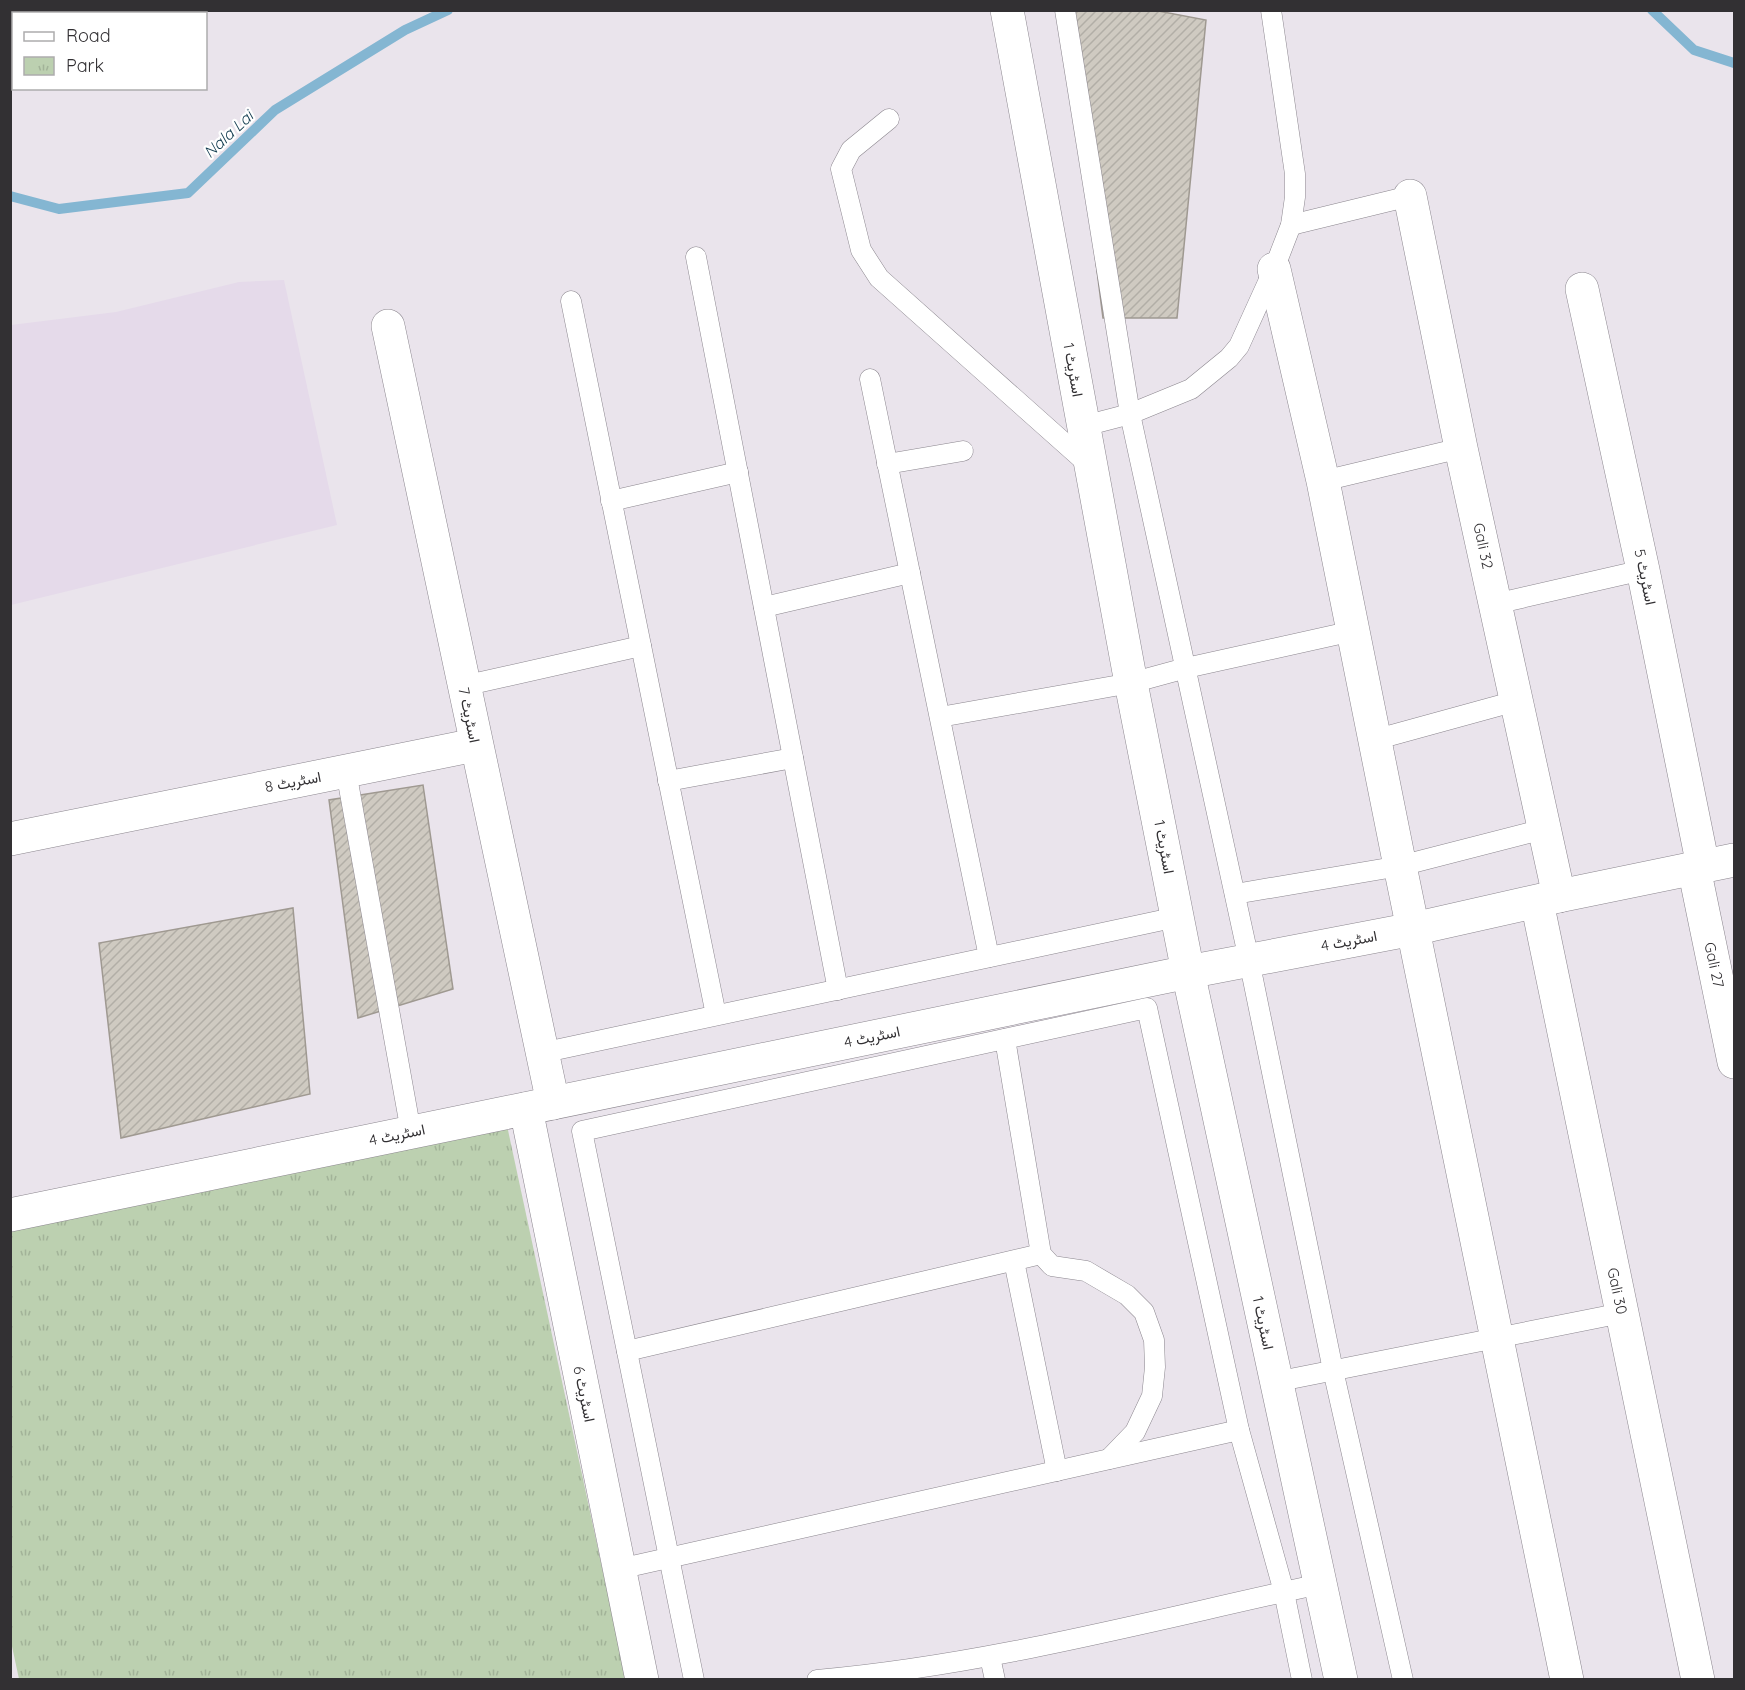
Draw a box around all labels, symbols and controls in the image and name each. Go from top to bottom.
legend [12,12,207,90]
text: Road [66,24,111,47]
text: Park [66,54,104,77]
water label: Nala Lai [199,105,258,162]
street label: اسٹریٹ 1 [1059,341,1088,398]
street label: Gali 32 [1469,521,1498,571]
street label: اسٹریٹ 5 [1630,547,1661,607]
street label: اسٹریٹ 7 [454,685,485,745]
street label: اسٹریٹ 8 [263,767,323,796]
street label: اسٹریٹ 1 [1150,818,1179,875]
street label: اسٹریٹ 4 [1319,926,1379,955]
street label: Gali 27 [1700,940,1729,990]
street label: اسٹریٹ 4 [842,1021,902,1052]
street label: اسٹریٹ 4 [367,1119,427,1150]
street label: Gali 30 [1603,1266,1632,1316]
street label: اسٹریٹ 1 [1249,1294,1278,1351]
street label: اسٹریٹ 6 [569,1364,600,1424]

